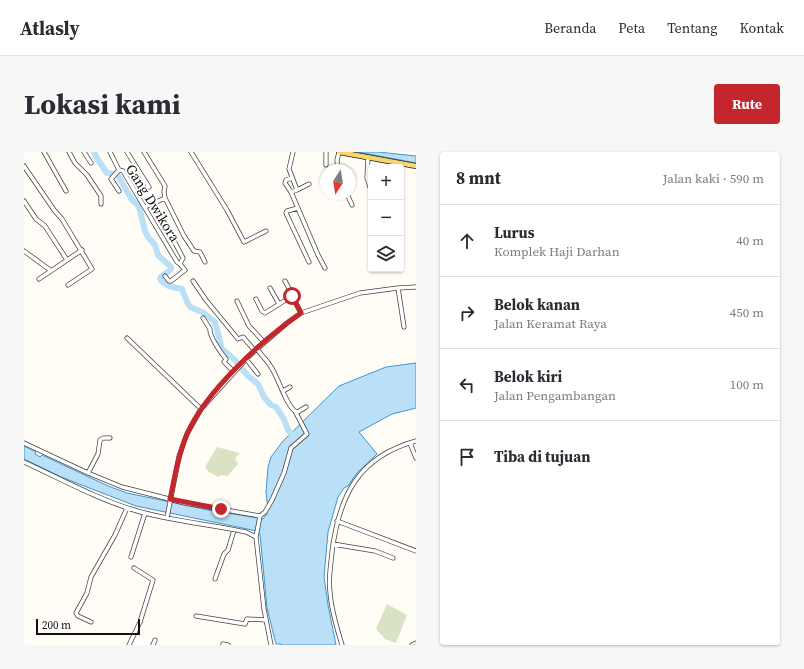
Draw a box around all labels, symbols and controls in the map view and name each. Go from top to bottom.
text: Atlasly [20,15,80,41]
text: Beranda [544,18,596,38]
text: Peta [618,18,645,38]
text: Tentang [667,18,718,38]
text: Kontak [740,18,784,38]
button: Rute [714,84,780,124]
text: Lokasi kami [24,85,181,123]
street label: Gang Dwikora [121,160,185,247]
north arrow [320,164,356,200]
map controls [368,164,404,272]
button: + [368,164,404,200]
text: 8 mnt [456,166,501,190]
text: Jalan kaki · 590 m [663,170,764,187]
button: − [368,200,404,236]
text: Lurus [494,222,535,243]
icon: ahead [456,230,478,252]
text: 40 m [736,232,764,249]
button: layers [368,236,404,272]
text: Komplek Haji Darhan [494,243,620,260]
route start [283,287,301,305]
text: Belok kanan [494,294,580,315]
icon: right [456,302,478,324]
text: 450 m [730,304,764,321]
text: Jalan Keramat Raya [494,315,607,332]
text: Belok kiri [494,366,562,387]
icon: left [456,374,478,396]
text: 100 m [730,376,764,393]
text: Jalan Pengambangan [494,387,616,404]
icon: arrive [456,446,478,468]
text: Tiba di tujuan [494,446,590,467]
route end [212,500,230,518]
scale bar [36,617,140,636]
text: 200 m [42,618,71,633]

